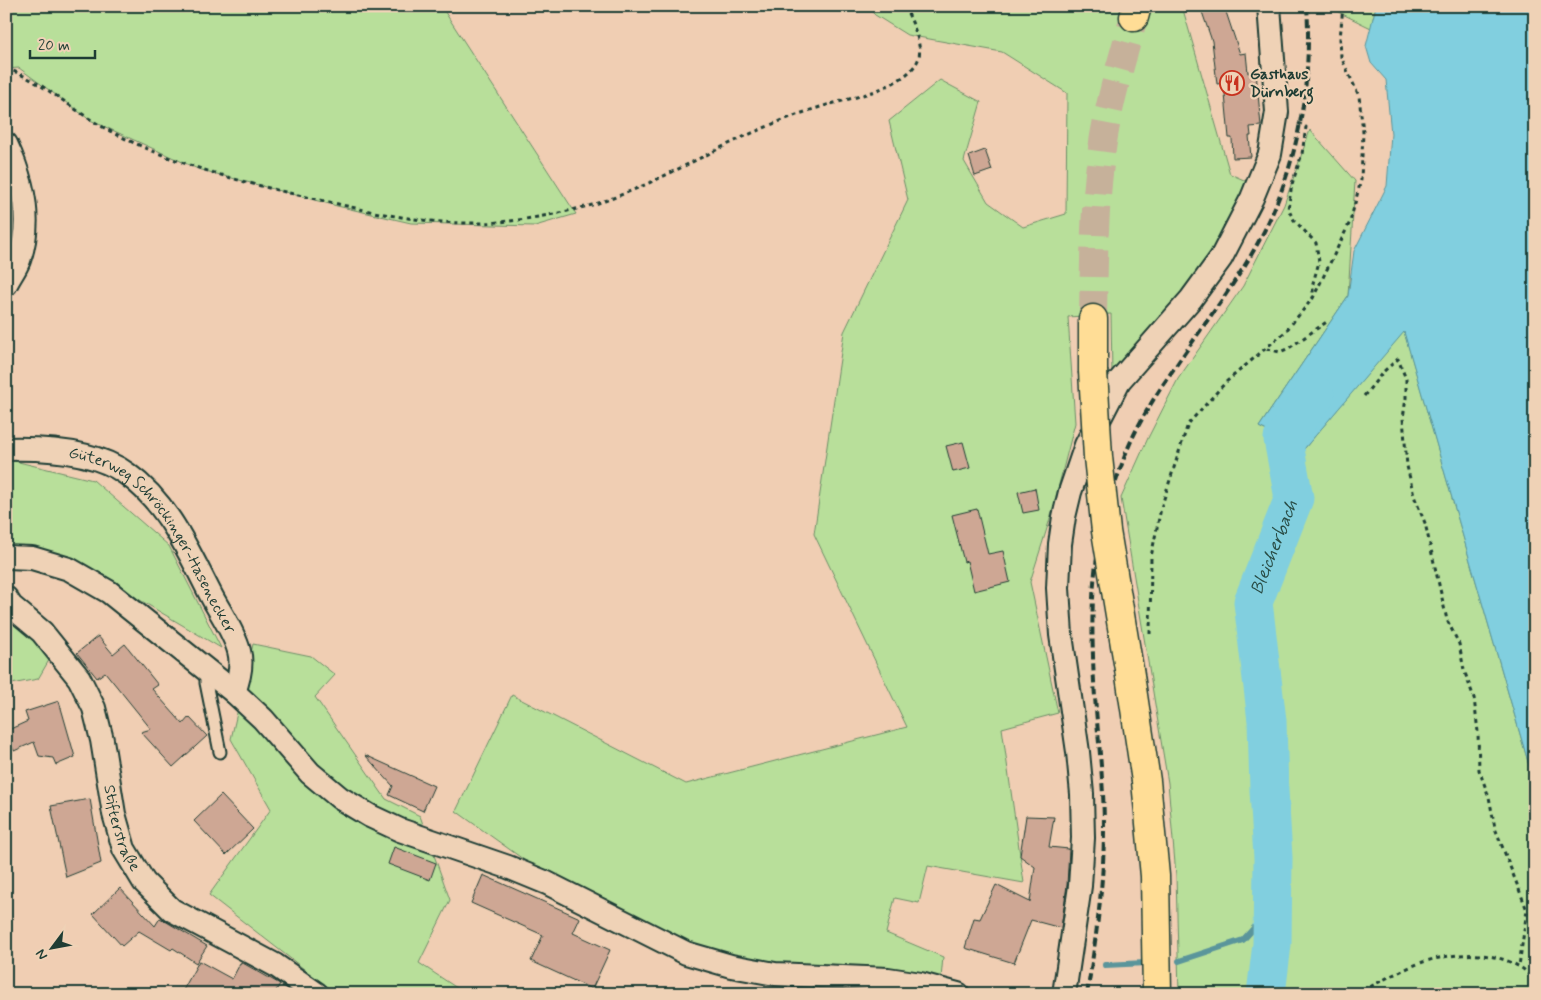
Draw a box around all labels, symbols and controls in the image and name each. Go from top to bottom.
scale bar [30,28,95,60]
text: 20 m [38,36,70,56]
place label: Gasthaus Dürnberg [1250,64,1314,105]
restaurant icon: Gasthaus Dürnberg [1219,70,1245,96]
street label: Güterweg Schröckinger-Hasenecker [67,442,241,637]
water label: Bleicherbach [1245,496,1304,598]
street label: Stifterstraße [99,783,146,875]
north arrow [28,922,78,972]
text: N [32,946,52,963]

